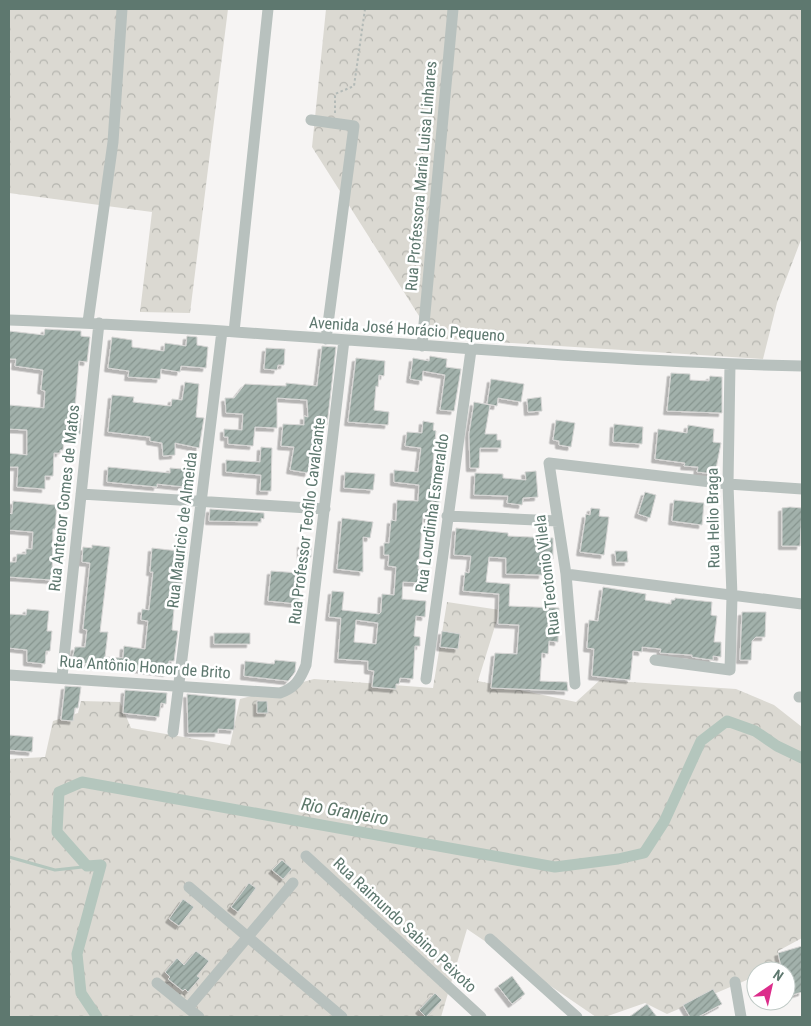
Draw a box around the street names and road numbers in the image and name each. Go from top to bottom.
street label: Rua Professora Maria Luisa Linhares [401,60,441,292]
street label: Avenida José Horácio Pequeno [308,313,506,345]
street label: Rua Antenor Gomes de Matos [45,404,83,592]
street label: Rua Professor Teofilo Cavalcante [285,416,329,626]
street label: Rua Lourdinha Esmeraldo [411,432,453,594]
street label: Rua Mauricio de Almeida [163,451,201,609]
street label: Rua Helio Braga [703,468,723,568]
street label: Rua Teotonio Vilela [530,514,564,636]
street label: Rua Antônio Honor de Brito [59,652,231,682]
street label: Rua Raimundo Sabino Peixoto [329,854,481,996]

